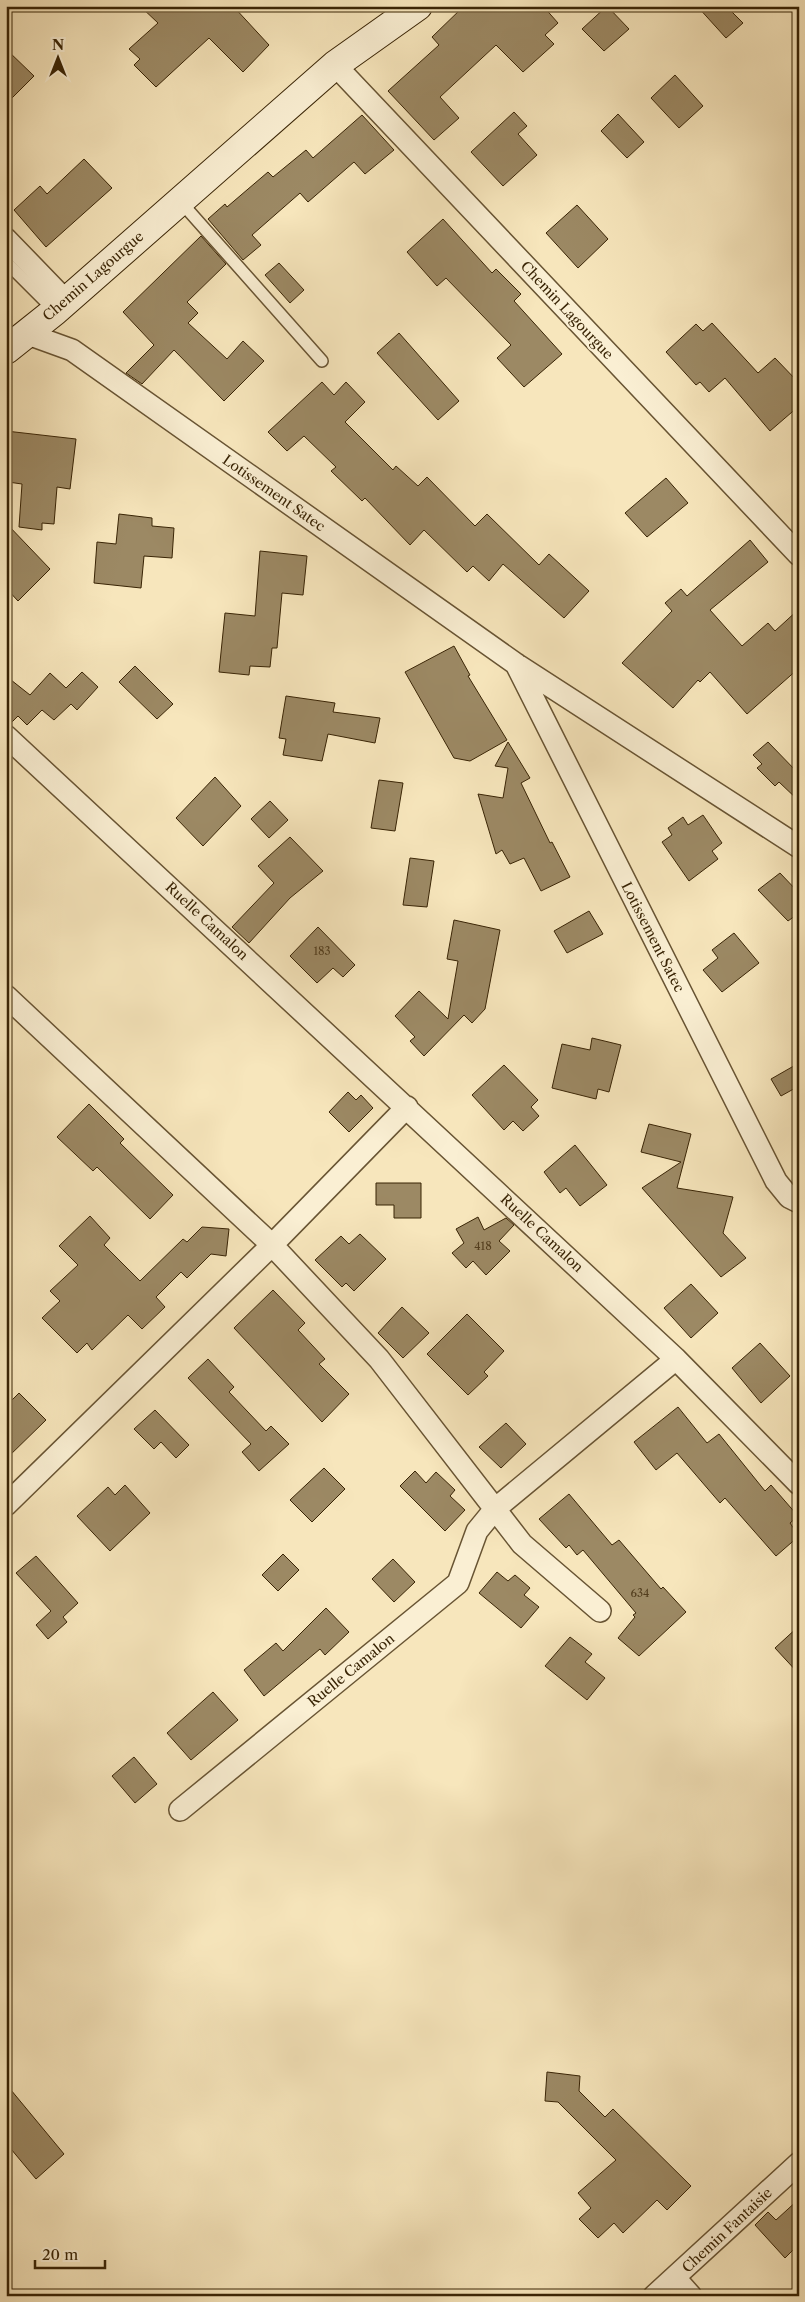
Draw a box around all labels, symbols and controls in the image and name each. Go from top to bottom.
north arrow [32,32,82,82]
text: N [52,36,64,54]
street label: Chemin Lagourgue [39,227,147,325]
street label: Chemin Lagourgue [517,257,617,363]
street label: Lotissement Satec [219,451,329,535]
street label: Ruelle Camalon [162,878,252,964]
street label: Lotissement Satec [617,879,689,995]
house number: 183 [313,944,331,958]
street label: Ruelle Camalon [497,1190,587,1276]
house number: 418 [474,1239,492,1253]
house number: 634 [631,1586,649,1600]
street label: Ruelle Camalon [304,1629,398,1711]
street label: Chemin Fantaisie [678,2184,776,2276]
scale bar [35,2237,105,2269]
text: 20 m [42,2245,78,2264]

